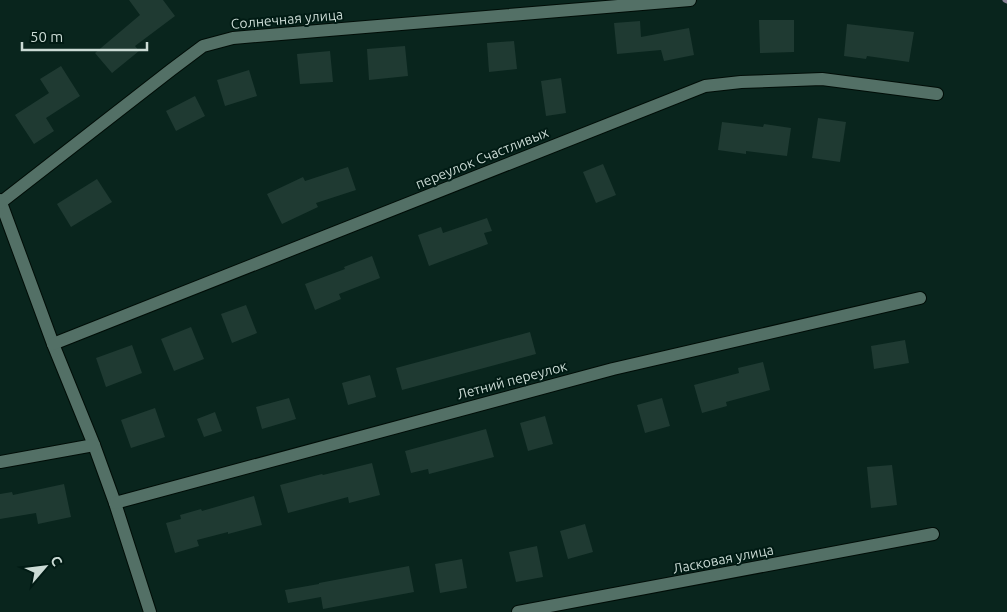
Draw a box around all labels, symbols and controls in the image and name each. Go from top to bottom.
street label: Солнечная улица [230,6,344,32]
scale bar [22,20,148,52]
text: 50 m [30,28,63,45]
street label: переулок Счастливых [413,124,551,192]
street label: Летний переулок [455,358,569,402]
street label: Ласковая улица [671,541,775,577]
north arrow [20,542,70,592]
text: С [47,553,66,569]

